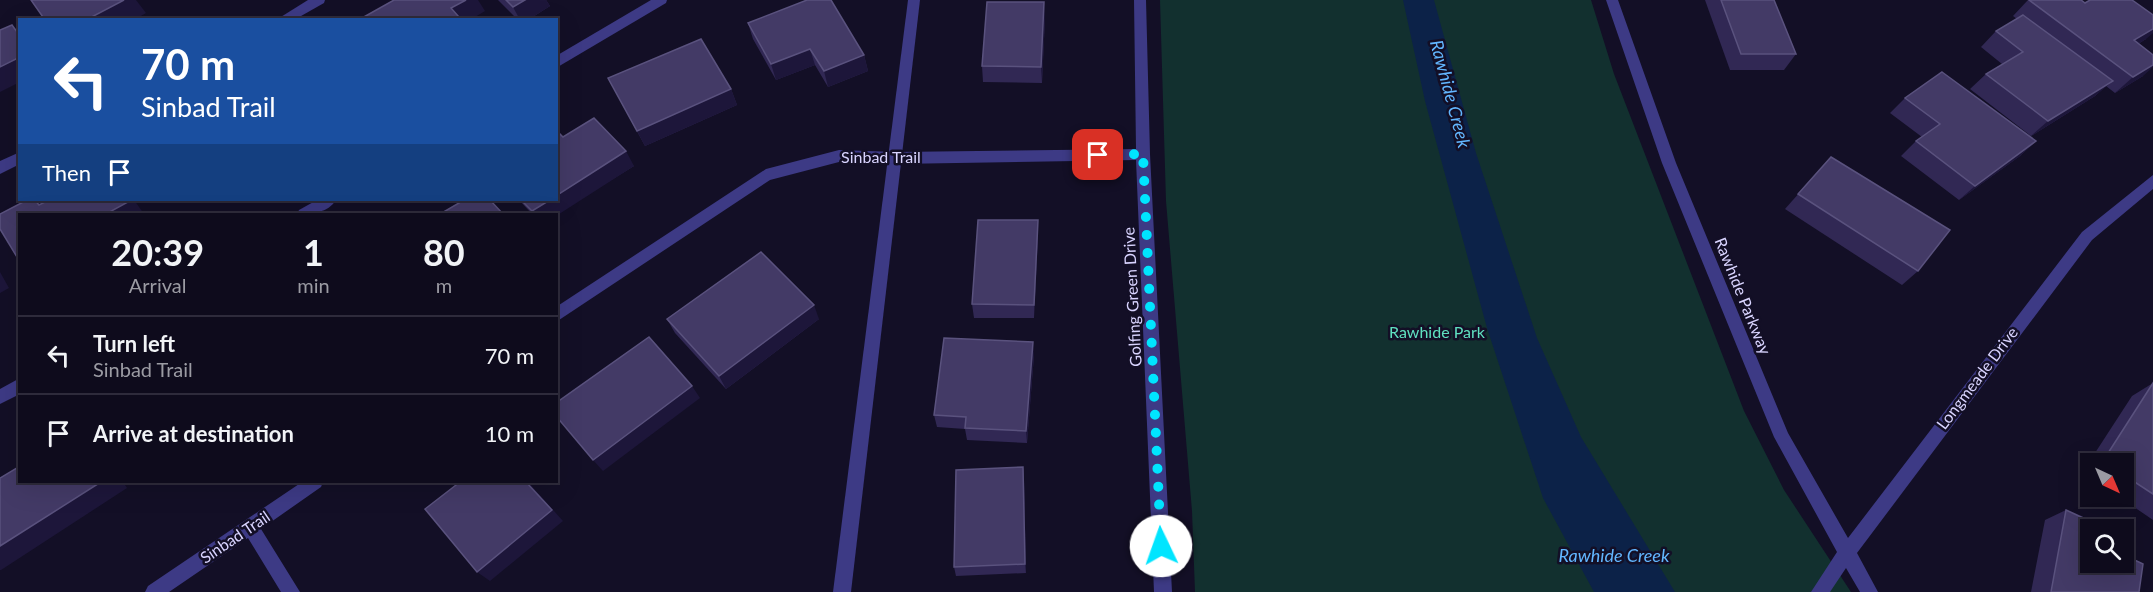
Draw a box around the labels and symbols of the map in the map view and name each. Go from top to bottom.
water label: Rawhide Creek [1426,37,1476,151]
pin [1072,129,1123,180]
street label: Sinbad Trail [841,147,921,166]
street label: Golfing Green Drive [1118,227,1145,367]
street label: Rawhide Parkway [1711,235,1776,358]
park label: Rawhide Park [1389,322,1486,341]
street label: Longmeade Drive [1932,323,2021,433]
north arrow [2080,453,2134,507]
street label: Sinbad Trail [196,506,273,567]
position arrow [1129,514,1193,578]
water label: Rawhide Creek [1559,544,1670,566]

